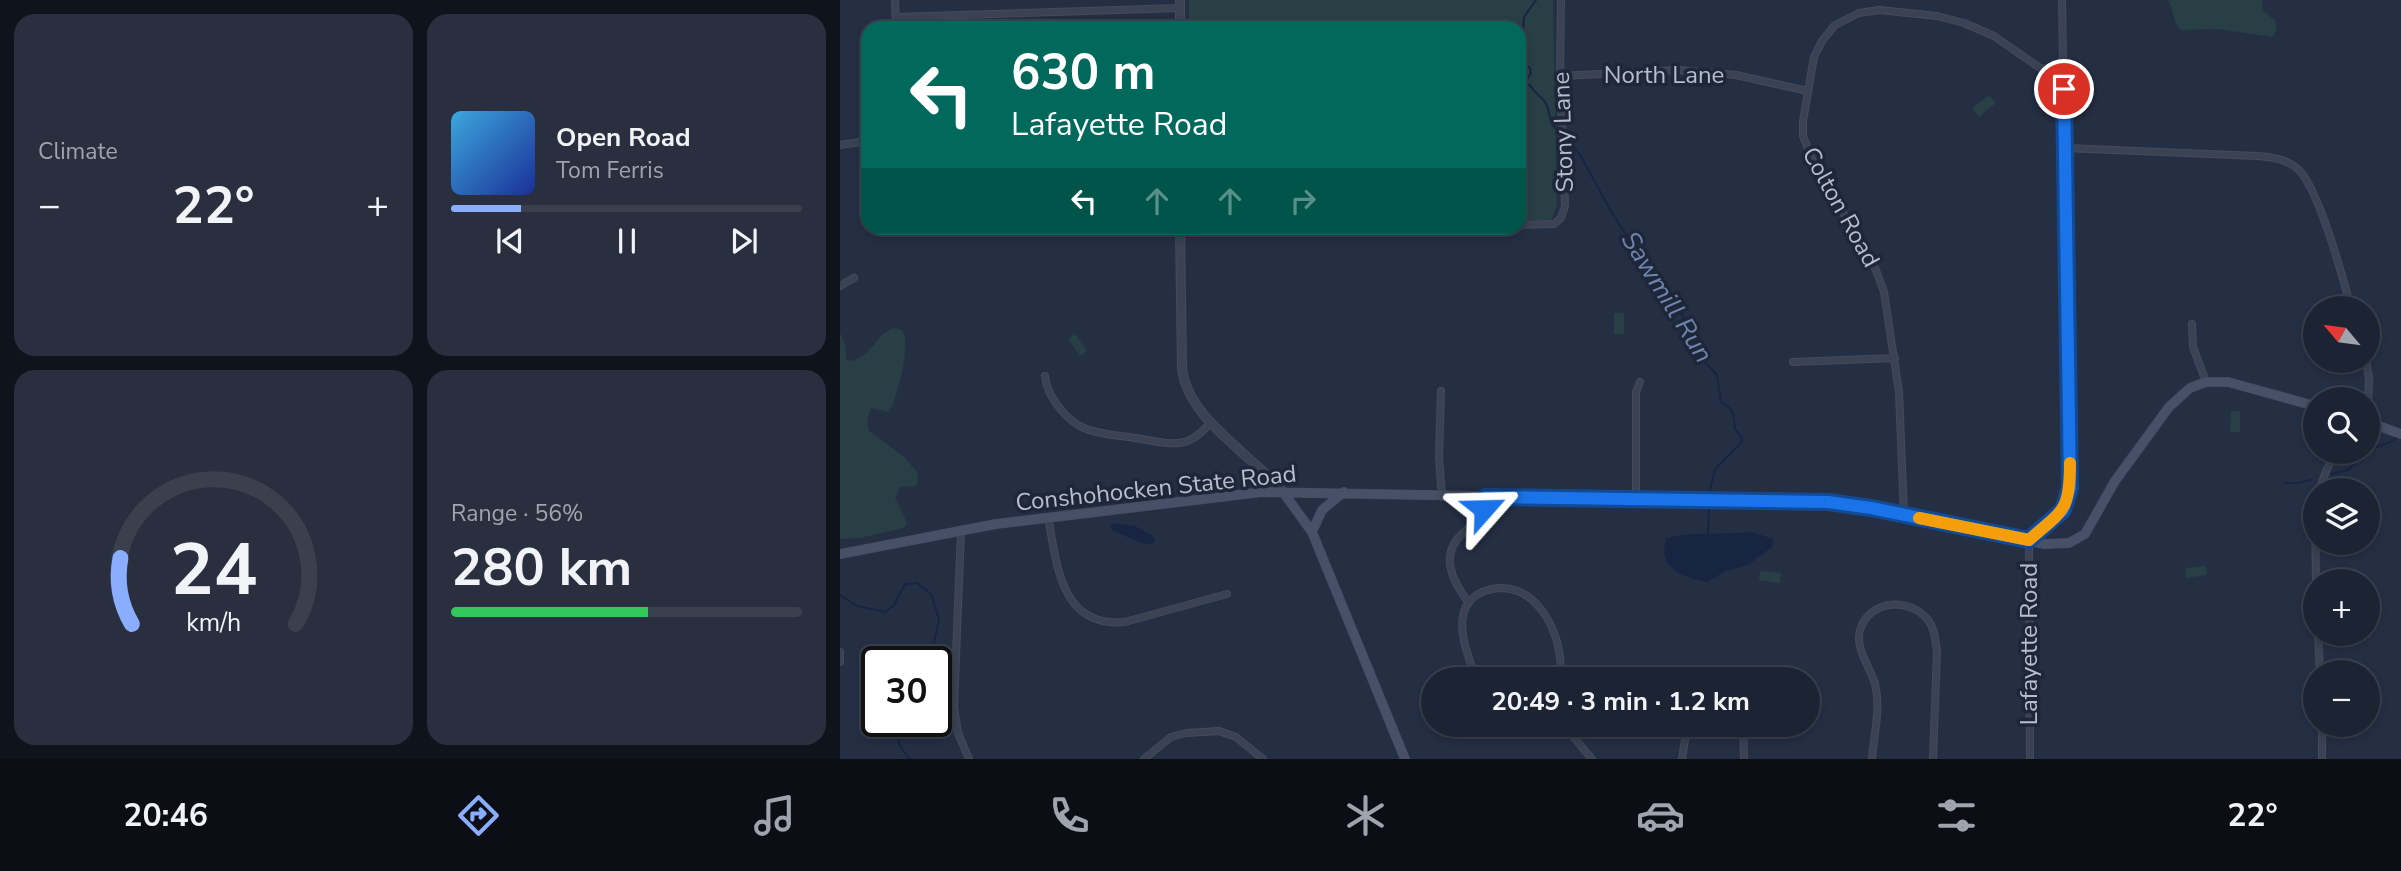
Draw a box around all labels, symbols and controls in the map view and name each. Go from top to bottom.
text: 630 m [1011,39,1155,106]
icon: left [896,49,987,140]
street label: North Lane [1604,59,1724,91]
pin [2034,59,2094,119]
icon: arrive [2045,70,2083,108]
street label: Stony Lane [1545,71,1581,193]
text: Lafayette Road [1011,103,1227,146]
text: Open Road [556,120,691,155]
text: Climate [38,136,118,167]
street label: Colton Road [1795,141,1887,273]
text: Tom Ferris [556,155,664,186]
text: 22° [172,170,255,241]
text: − [38,180,61,231]
text: + [366,180,389,231]
icon: left [1065,182,1103,220]
icon: ahead [1138,182,1176,220]
icon: ahead [1211,182,1249,220]
icon: right [1284,182,1322,220]
icon: previous [491,222,529,260]
icon: pause [608,222,646,260]
icon: next [725,222,763,260]
water label: Sawmill Run [1613,225,1721,369]
north arrow [2303,296,2380,373]
map controls [2303,296,2380,737]
button: search [2303,387,2380,464]
street label: Conshohocken State Road [1014,457,1298,519]
position arrow [1447,472,1521,546]
button: layers [2303,478,2380,555]
text: Range · 56% [451,498,583,529]
text: 24 [170,520,257,620]
text: 280 km [451,532,632,603]
street label: Lafayette Road [2013,563,2045,725]
button: + [2303,569,2380,646]
text: km/h [186,605,241,639]
speed limit sign: 30 [861,646,952,737]
button: − [2303,660,2380,737]
text: 20:49 · 3 min · 1.2 km [1491,684,1750,719]
icon: directions [454,791,503,840]
icon: music [750,791,799,840]
icon: phone [1045,791,1094,840]
icon: climate [1341,791,1390,840]
icon: car [1636,791,1685,840]
icon: filters [1932,791,1981,840]
text: 20:46 [123,794,208,837]
text: 22° [2227,794,2278,837]

